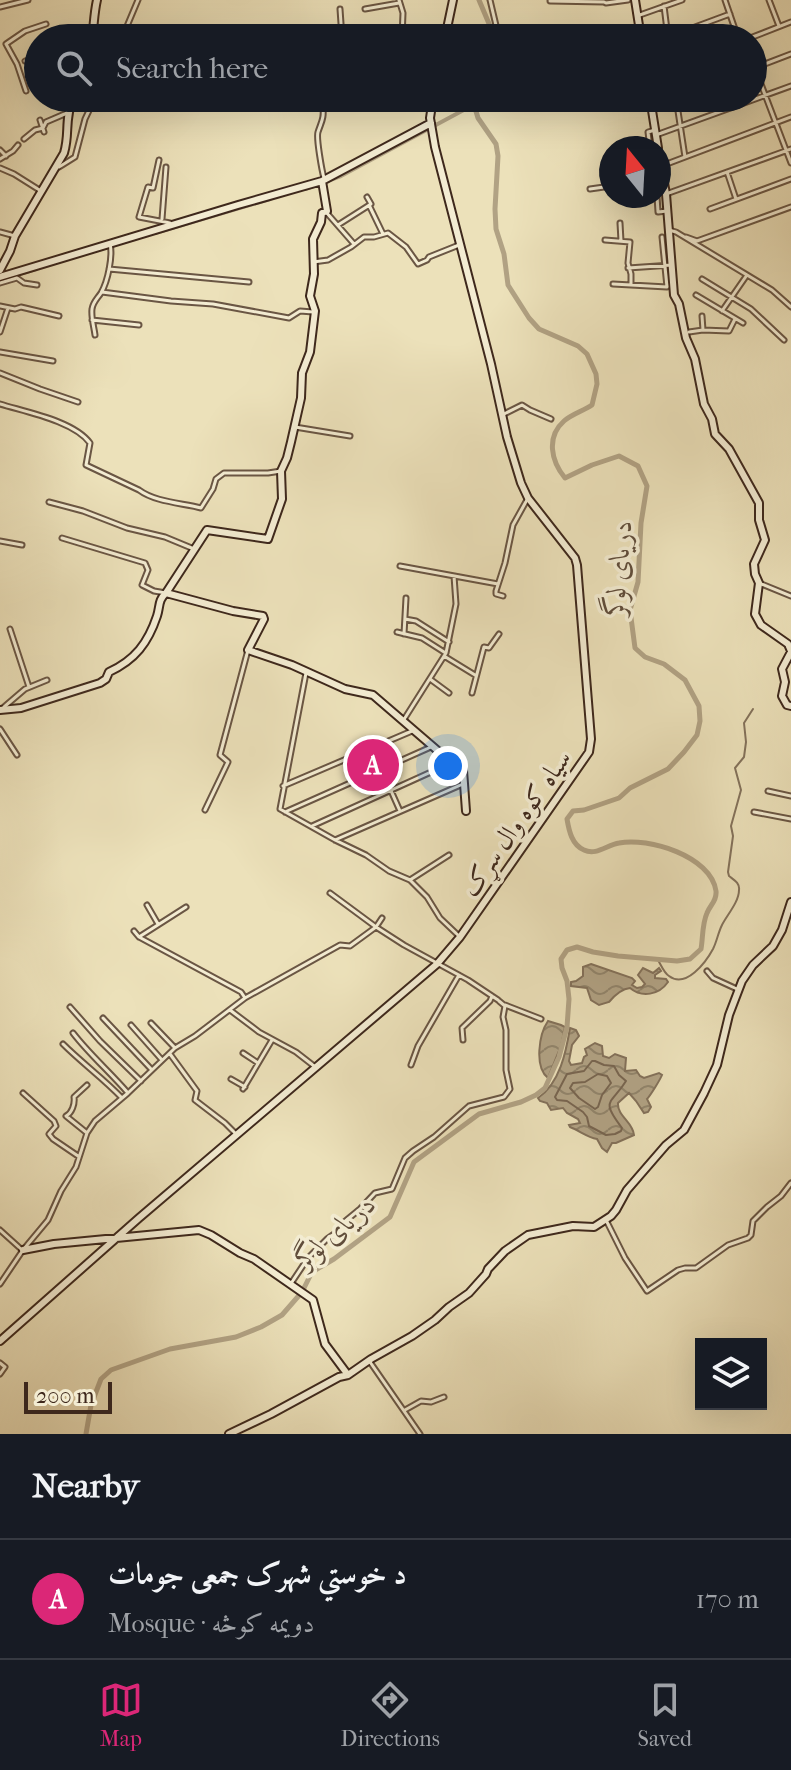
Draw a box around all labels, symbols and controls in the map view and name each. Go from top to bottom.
search box [24,24,767,112]
icon: search [52,46,96,90]
text: Search here [116,51,268,86]
north arrow [599,136,671,208]
water label: دریای لوگر [595,518,640,620]
pin: A [347,735,399,795]
street label: سیاه کوه وال سړک [454,744,582,905]
your location [428,746,468,786]
water label: دریای لوگر [285,1185,383,1277]
map controls [695,1338,767,1410]
button: layers [695,1338,767,1410]
scale bar [24,1378,112,1414]
text: 200 m [36,1383,95,1409]
text: Nearby [32,1466,139,1506]
text: د خوستي شهرک جمعی جومات [108,1557,407,1592]
text: A [50,1584,66,1615]
text: 170 m [696,1584,759,1615]
text: Mosque · دویمه کوڅه [108,1608,314,1639]
tab: Map [99,1678,143,1752]
tab: Directions [341,1678,440,1752]
tab: Saved [638,1678,692,1752]

